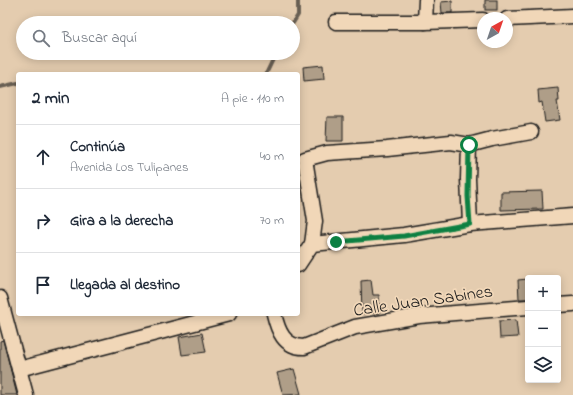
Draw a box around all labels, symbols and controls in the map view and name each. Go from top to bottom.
north arrow [477,12,513,48]
search box [16,16,300,60]
icon: search [30,27,52,49]
text: Buscar aquí [62,27,137,49]
text: 2 min [32,86,69,111]
text: A pie · 110 m [221,89,284,108]
text: Continúa [70,136,125,158]
route start [460,136,478,154]
icon: ahead [32,146,54,168]
text: 40 m [260,147,284,166]
text: Avenida Los Tulipanes [70,158,189,177]
icon: right [32,210,54,232]
text: Gira a la derecha [70,210,173,232]
text: 70 m [260,211,284,230]
route end [327,233,345,251]
icon: arrive [32,274,54,296]
text: Llegada al destino [70,274,180,296]
map controls [525,275,561,383]
button: + [525,275,561,311]
street label: Calle Juan Sabines [352,279,495,325]
button: − [525,311,561,347]
button: layers [525,347,561,383]

